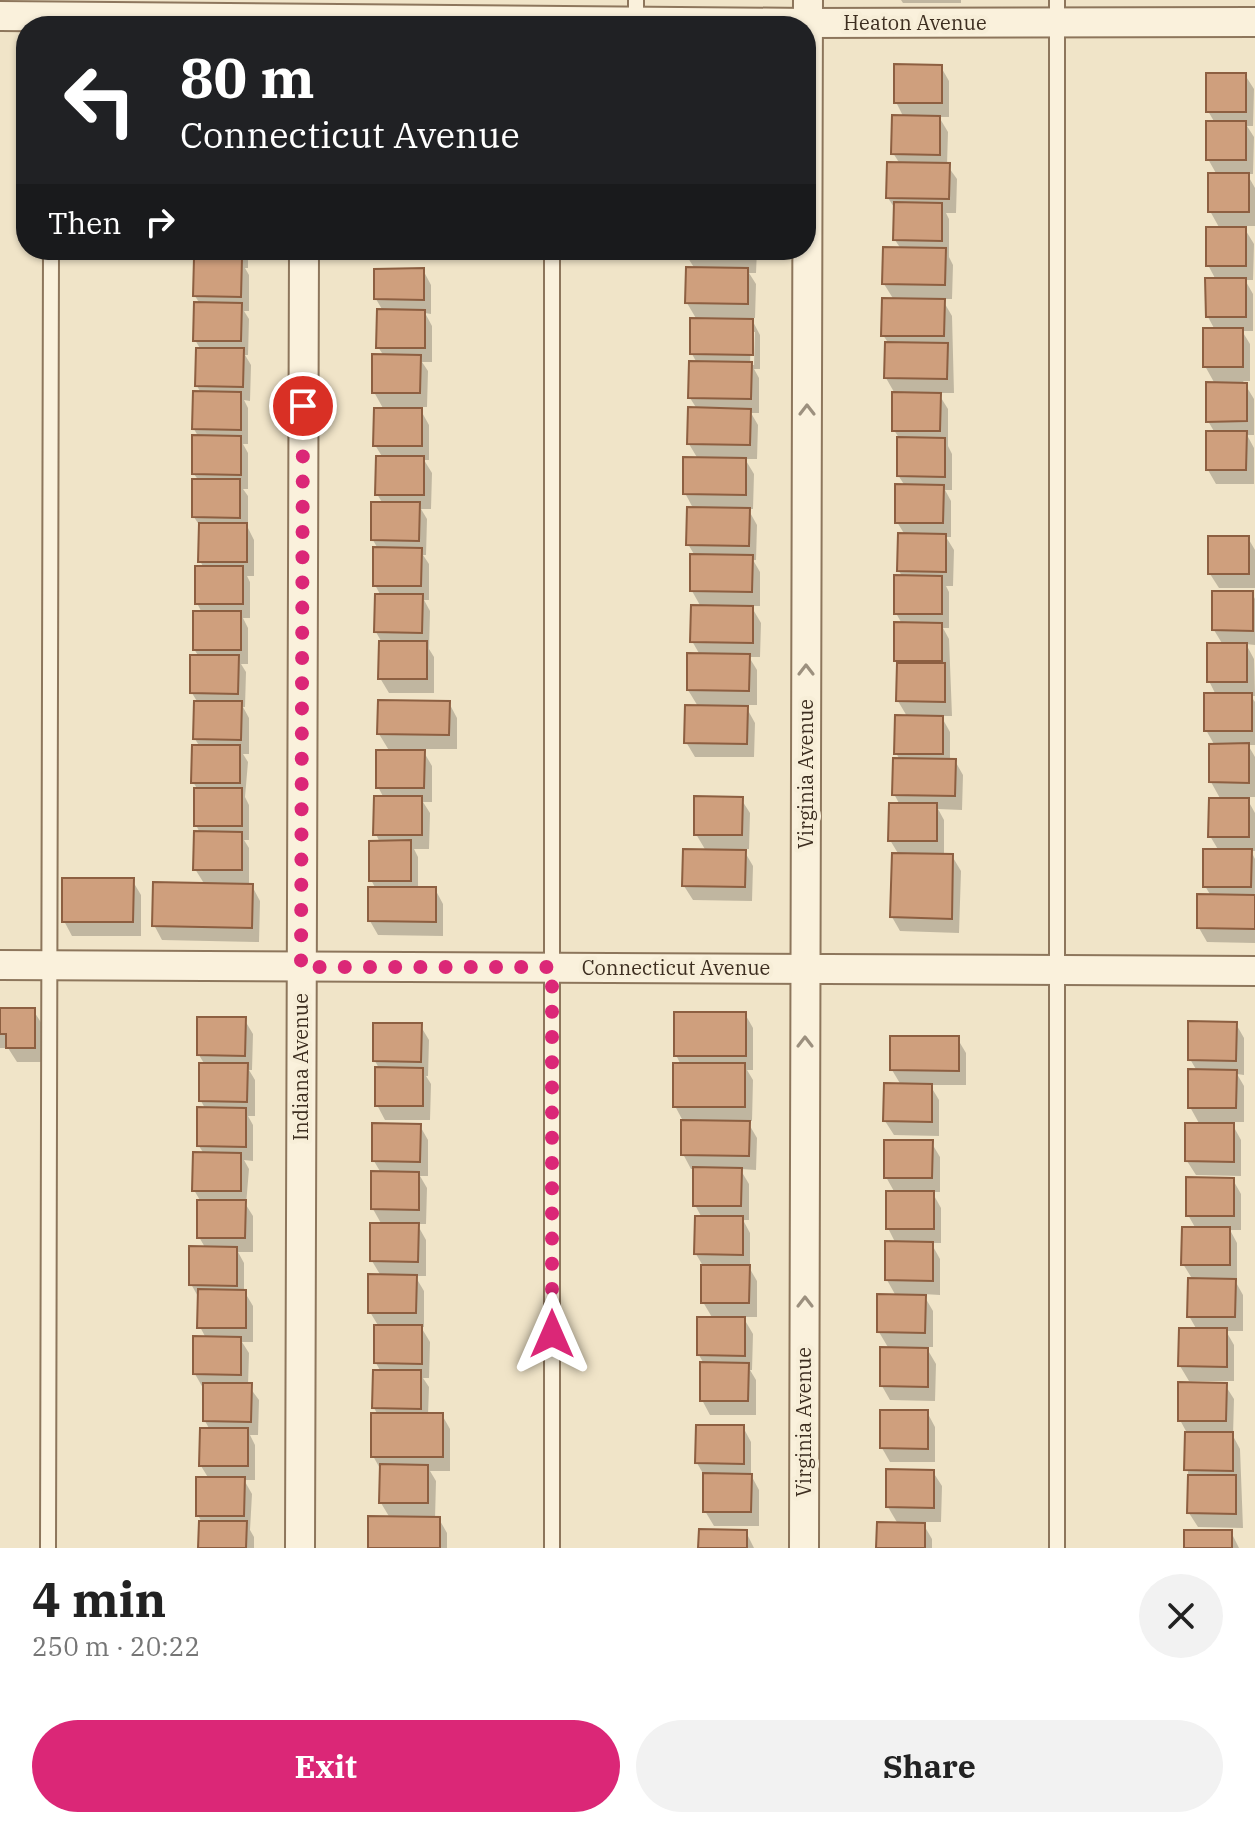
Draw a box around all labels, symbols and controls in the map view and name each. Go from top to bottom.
street label: Heaton Avenue [843,9,987,36]
text: 80 m [180,41,315,113]
icon: left [48,48,152,152]
text: Connecticut Avenue [180,111,520,158]
icon: right [138,200,182,244]
text: Then [48,203,122,242]
pin [269,372,337,440]
icon: arrive [281,384,325,428]
one-way arrow [798,403,816,416]
one-way arrow [797,663,815,676]
street label: Virginia Avenue [792,699,819,849]
street label: Connecticut Avenue [582,954,770,981]
street label: Indiana Avenue [287,993,314,1141]
one-way arrow [796,1035,814,1048]
position arrow [510,1292,594,1376]
one-way arrow [796,1295,814,1308]
street label: Virginia Avenue [790,1347,817,1497]
text: 4 min [32,1568,166,1630]
button: close [1139,1574,1223,1658]
text: 250 m · 20:22 [32,1629,200,1663]
button: Exit [32,1720,620,1812]
button: Share [636,1720,1223,1812]

